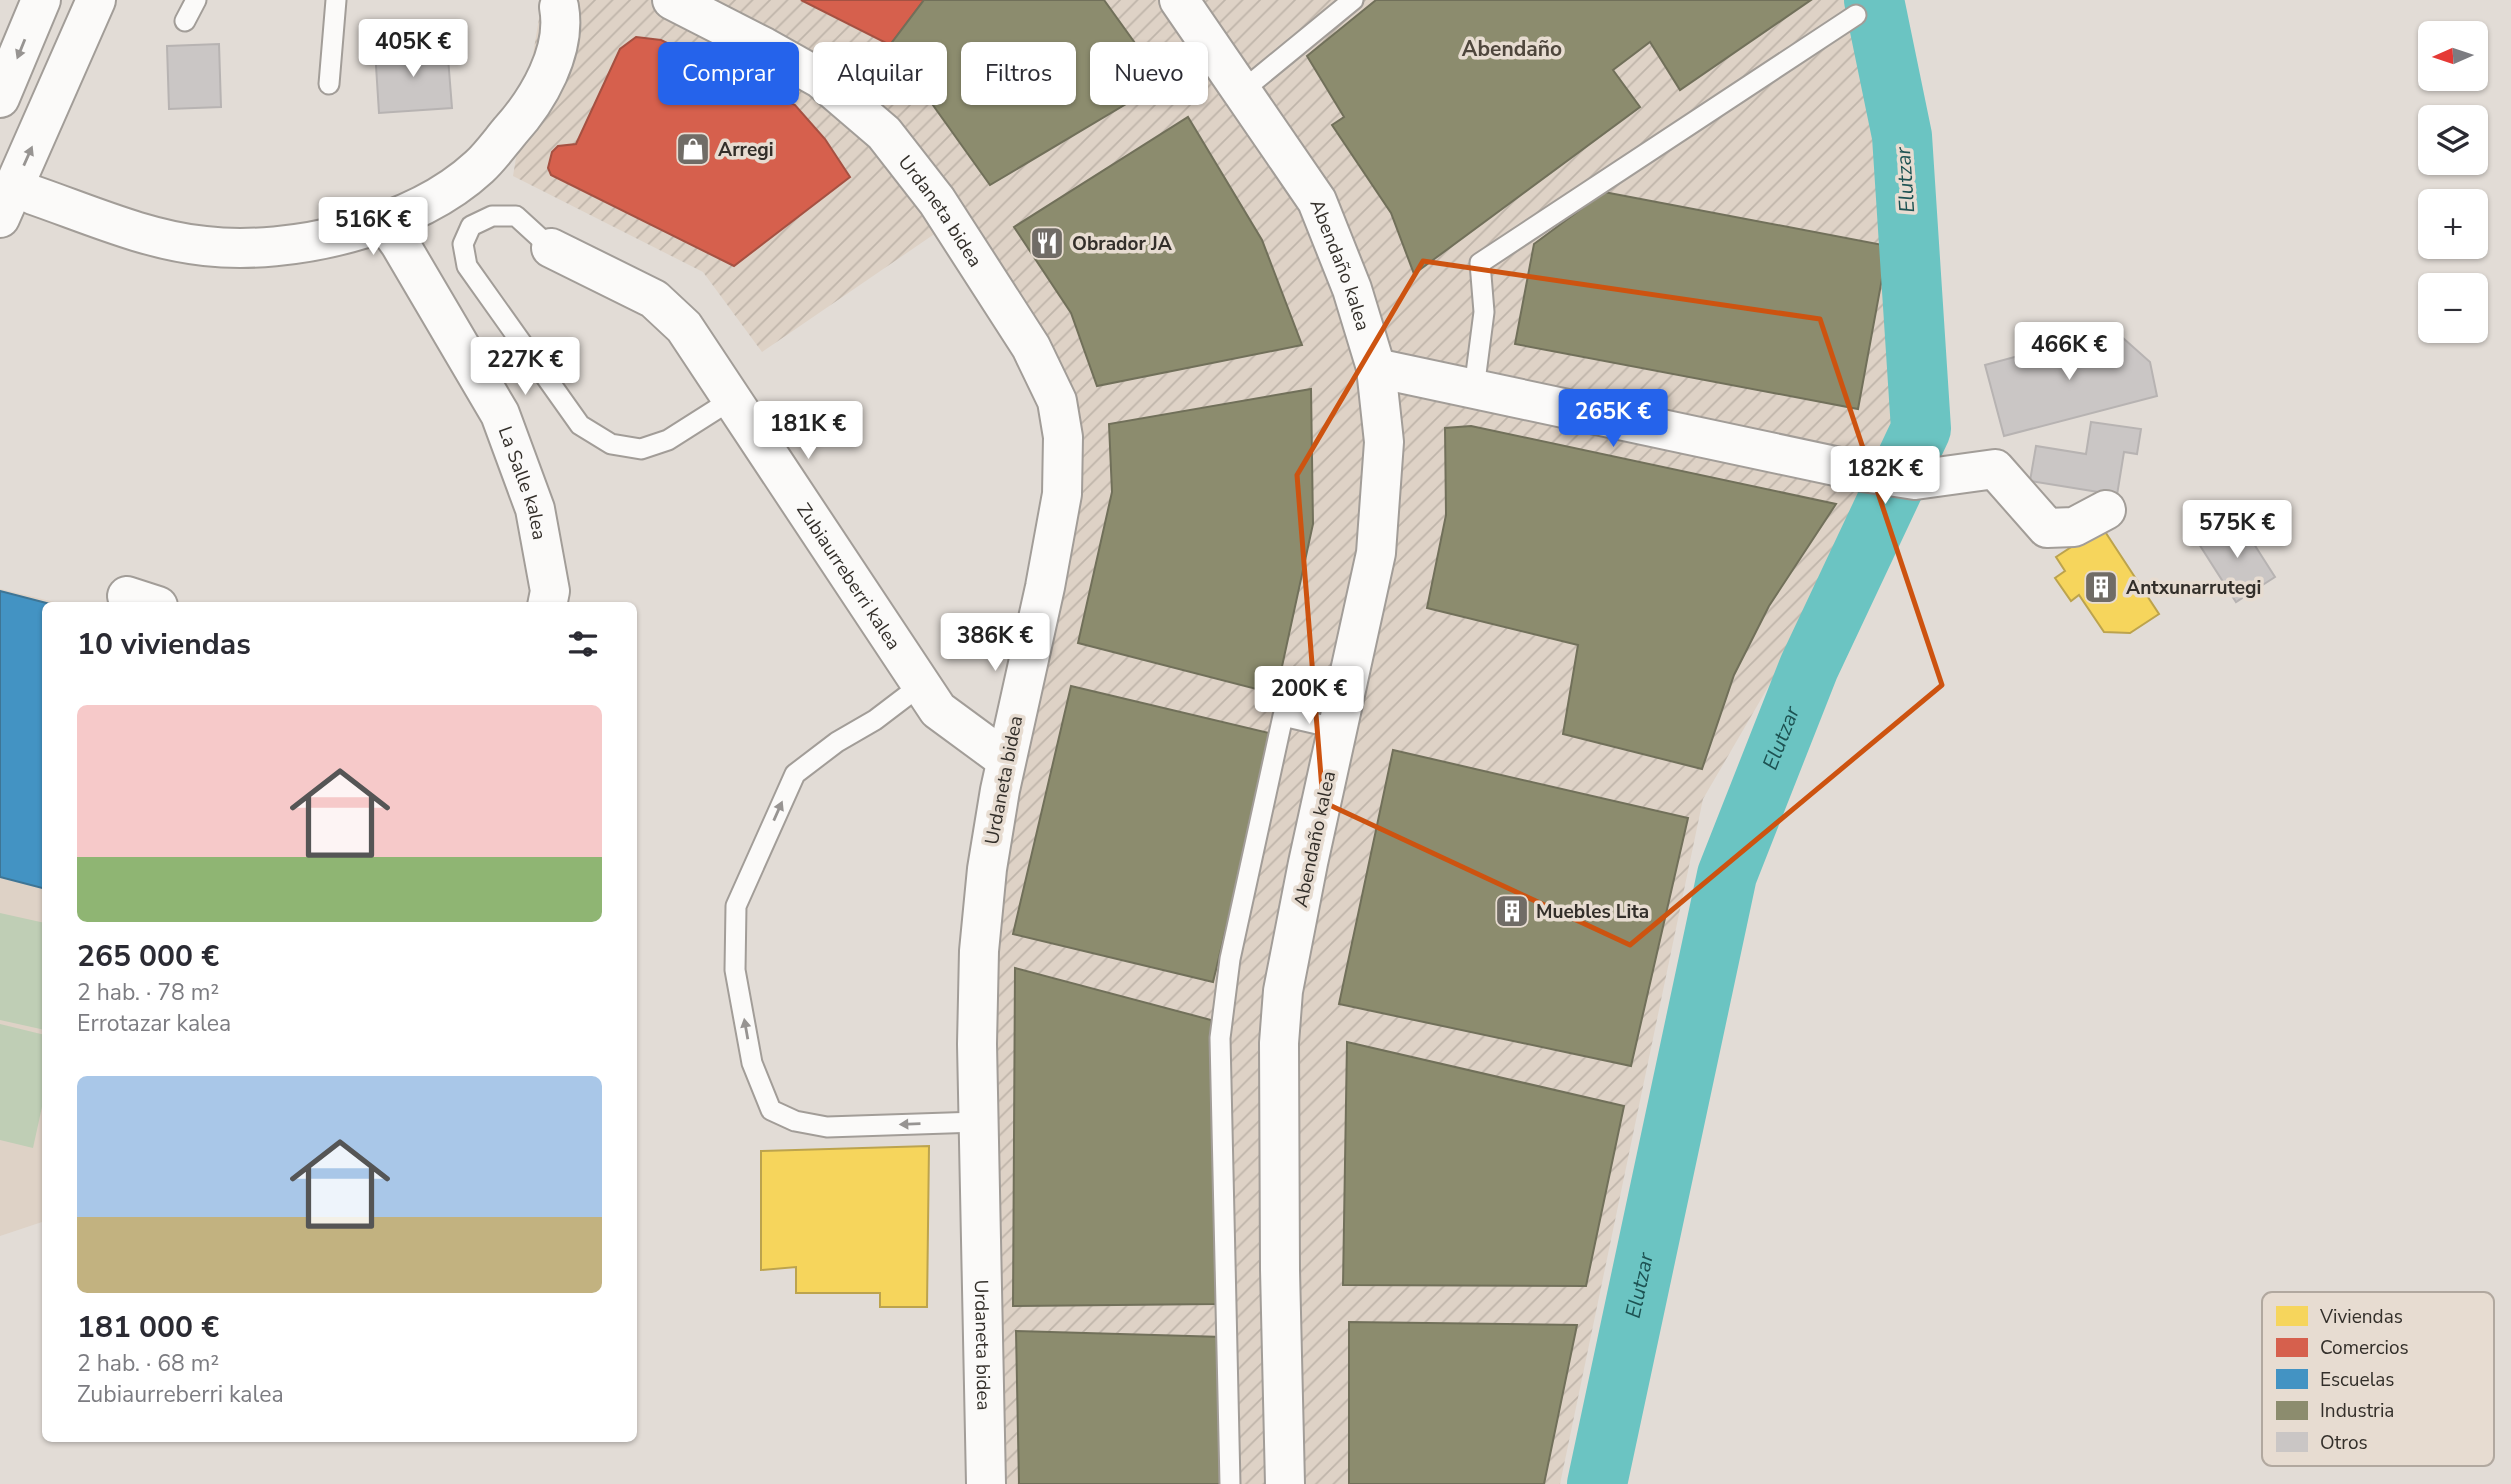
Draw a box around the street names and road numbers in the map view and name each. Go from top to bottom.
street label: Urdaneta bidea [892,150,988,272]
street label: Abendaño kalea [1304,196,1376,334]
street label: La Salle kalea [492,423,552,542]
street label: Zubiaurreberri kalea [790,498,906,655]
street label: Urdaneta bidea [979,713,1029,847]
street label: Abendaño kalea [1288,769,1342,910]
street label: Urdaneta bidea [968,1279,996,1411]

